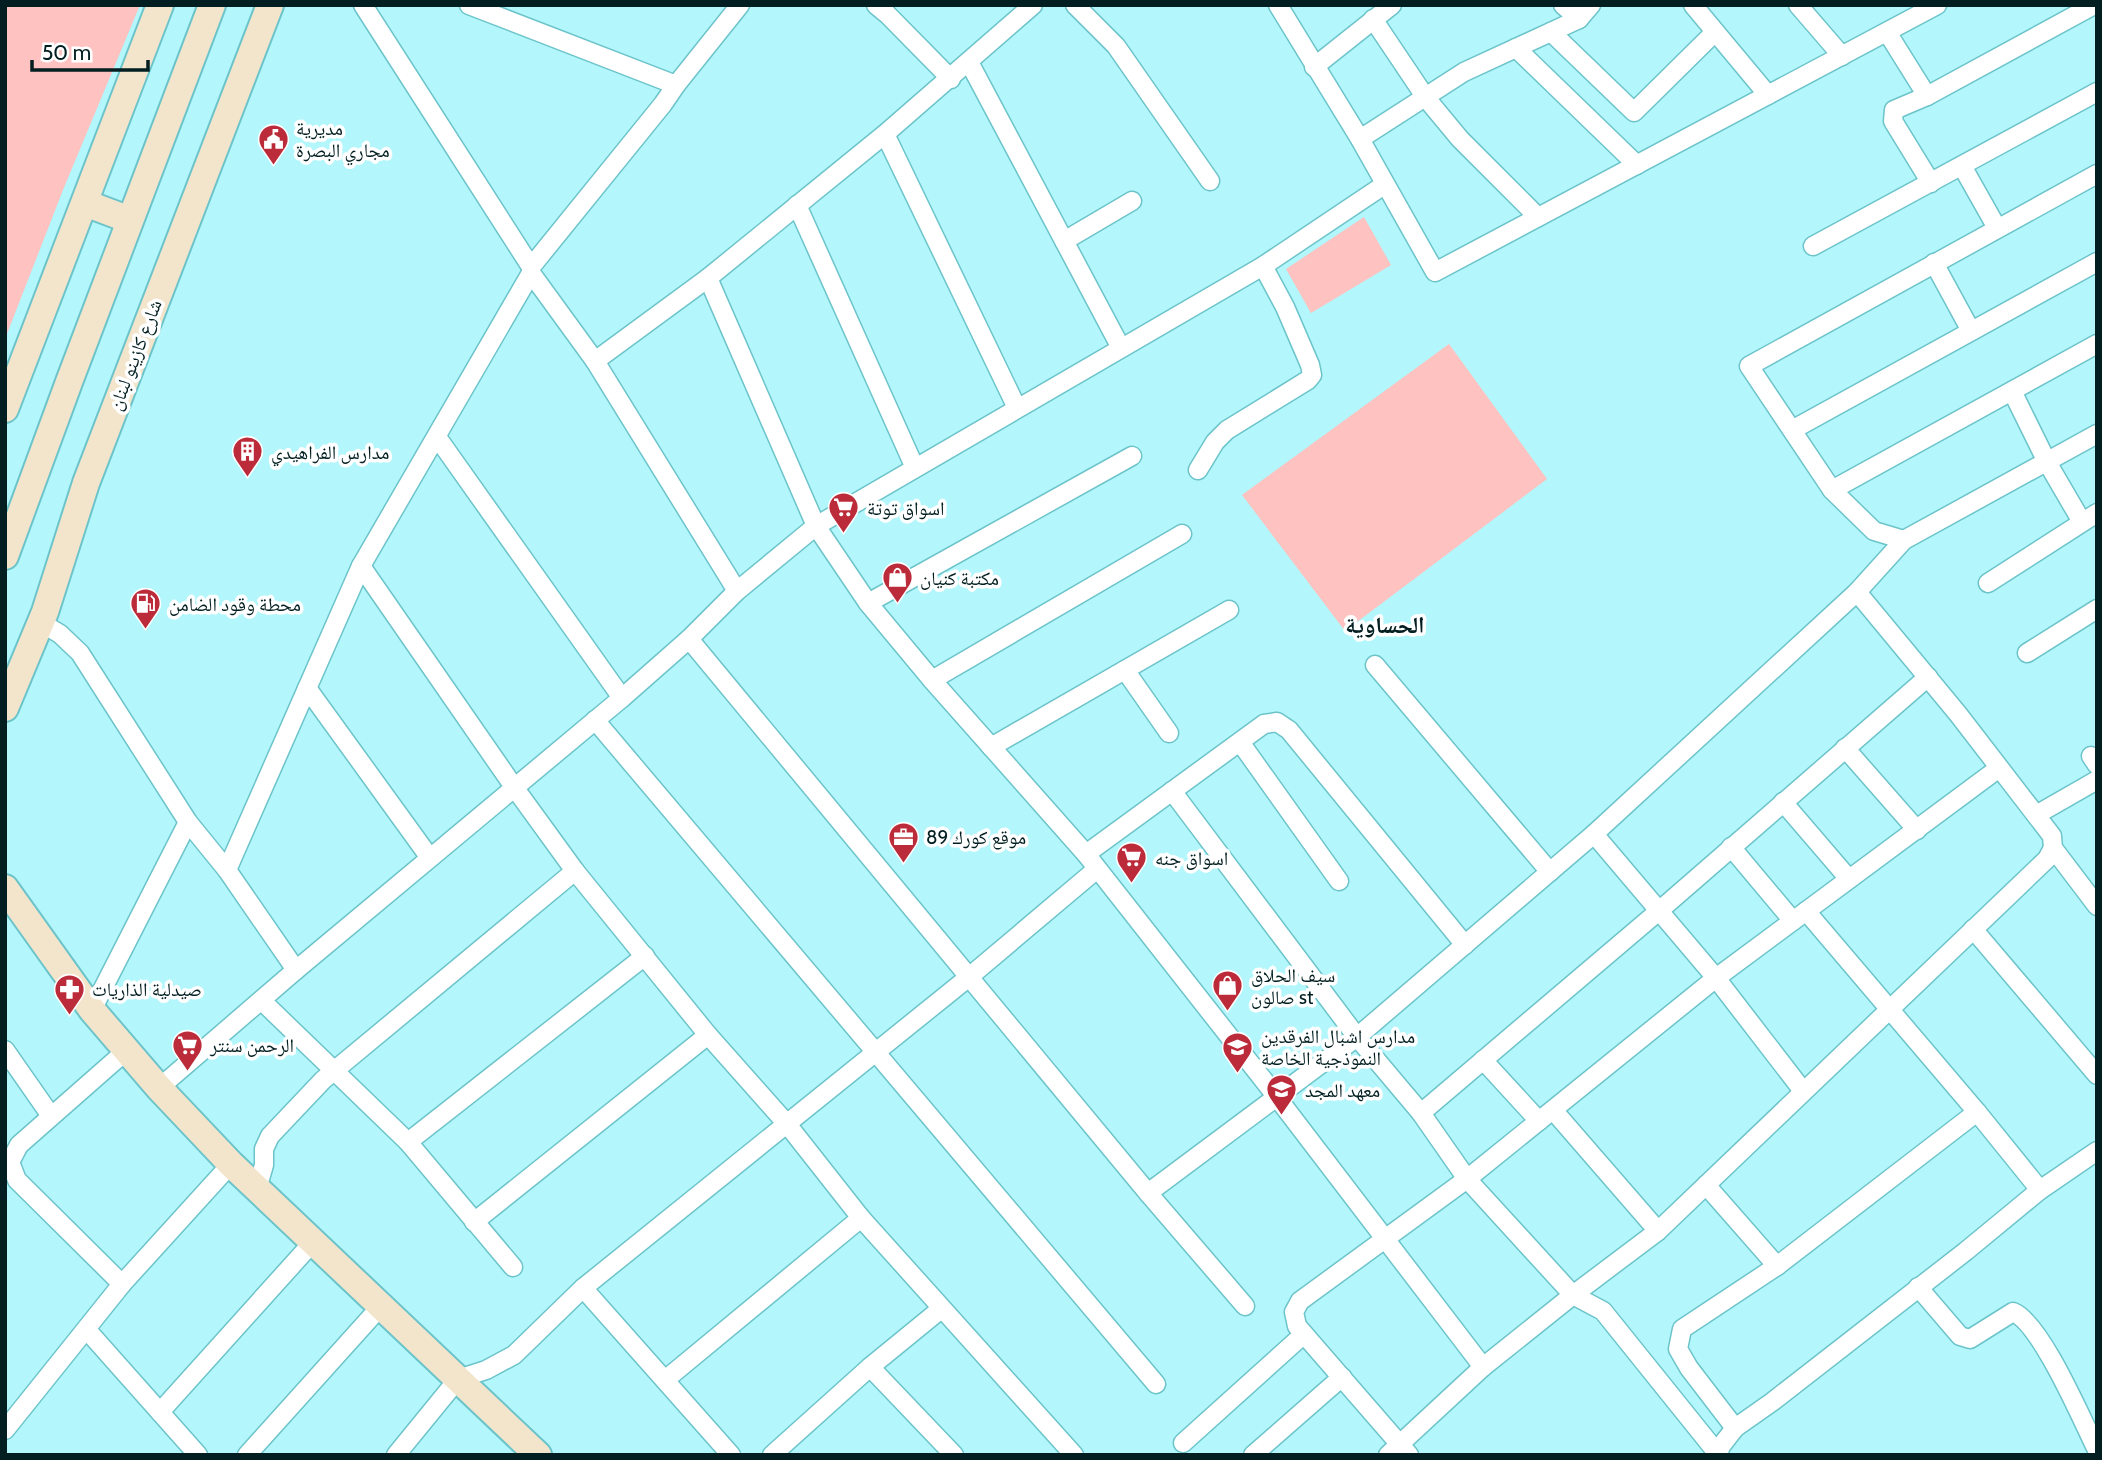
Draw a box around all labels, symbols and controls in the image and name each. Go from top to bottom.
scale bar [32,28,147,72]
text: 50 m [42,40,91,65]
place label: مديرية مجاري البصرة [296,117,390,165]
public building icon: مديرية مجاري البصرة [256,122,290,166]
street label: شارع كازينو لبنان [103,296,167,414]
building icon: مدارس الفراهيدي [231,435,265,479]
place label: مدارس الفراهيدي [271,441,389,467]
supermarket icon: اسواق توتة [827,491,861,535]
place label: اسواق توتة [867,497,945,520]
shop icon: مكتبة كنيان [880,561,914,605]
place label: مكتبة كنيان [920,567,999,590]
fuel station icon: محطة وقود الضامن [129,587,163,631]
place label: محطة وقود الضامن [169,593,301,616]
district label: الحساوية [1345,611,1425,639]
office icon: موقع كورك 89 [886,820,920,864]
place label: موقع كورك 89 [926,826,1026,850]
supermarket icon: اسواق جنه [1115,841,1149,885]
place label: اسواق جنه [1155,847,1228,870]
place label: سيف الحلاق صالون st [1251,964,1335,1009]
shop icon: سيف الحلاق صالون st [1211,969,1245,1013]
pharmacy icon: صيدلية الذاريات [52,972,86,1016]
place label: صيدلية الذاريات [92,978,202,1001]
place label: مدارس اشبال الفرقدين النموذجية الخاصة [1261,1025,1415,1070]
supermarket icon: الرحمن سنتر [170,1028,204,1072]
school or university icon: مدارس اشبال الفرقدين النموذجية الخاصة [1221,1030,1255,1074]
place label: الرحمن سنتر [209,1034,294,1057]
school or university icon: معهد المجد [1265,1073,1299,1117]
place label: معهد المجد [1305,1079,1380,1102]

